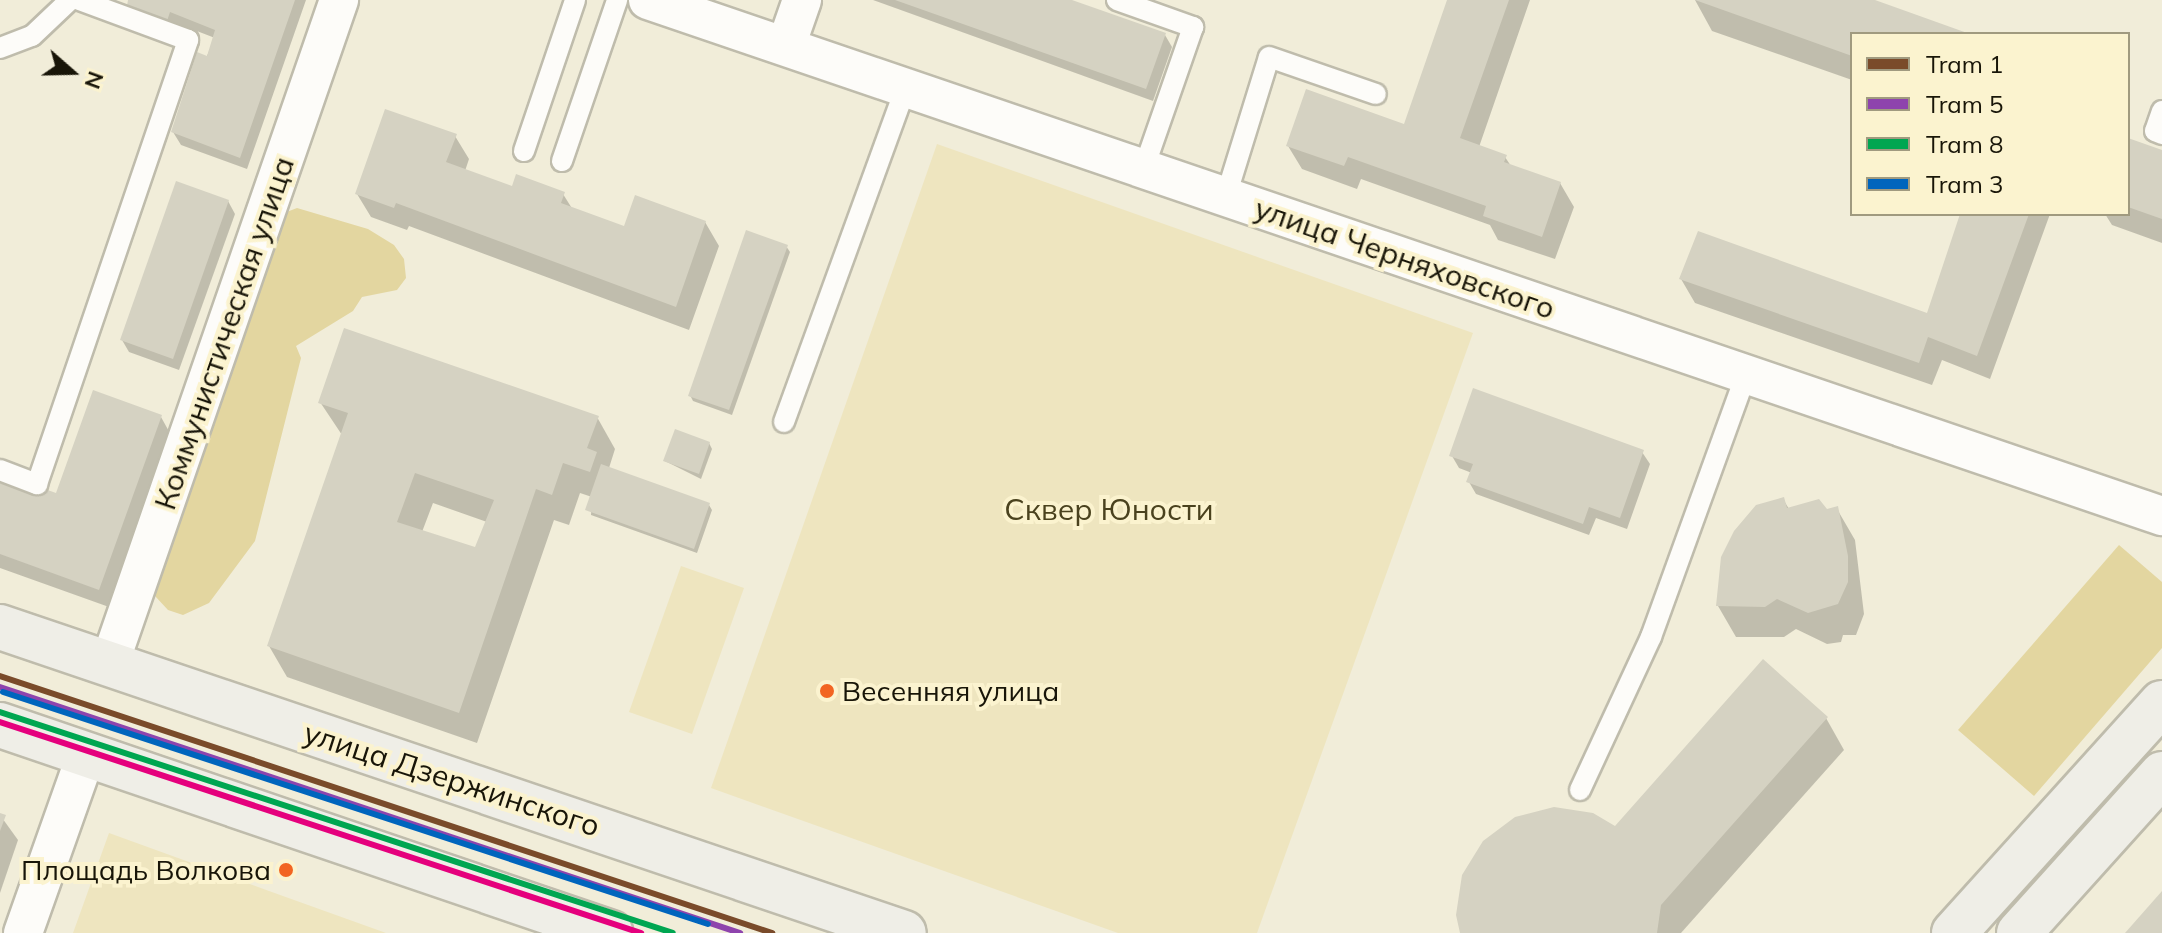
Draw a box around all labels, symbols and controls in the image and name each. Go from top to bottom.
north arrow [32,32,112,112]
legend [1850,32,2130,216]
text: Tram 1 [1926,49,2003,79]
text: N [79,68,111,93]
text: Tram 5 [1926,89,2003,119]
text: Tram 8 [1926,129,2003,159]
street label: Коммунистическая улица [147,152,301,514]
text: Tram 3 [1926,169,2003,199]
street label: улица Черняховского [1250,190,1560,326]
park label: Сквер Юности [1004,491,1214,527]
place label: Весенняя улица [842,674,1059,708]
marker: Весенняя улица [819,683,835,699]
street label: улица Дзержинского [299,714,605,844]
place label: Площадь Волкова [21,853,271,887]
marker: Площадь Волкова [278,862,294,878]

